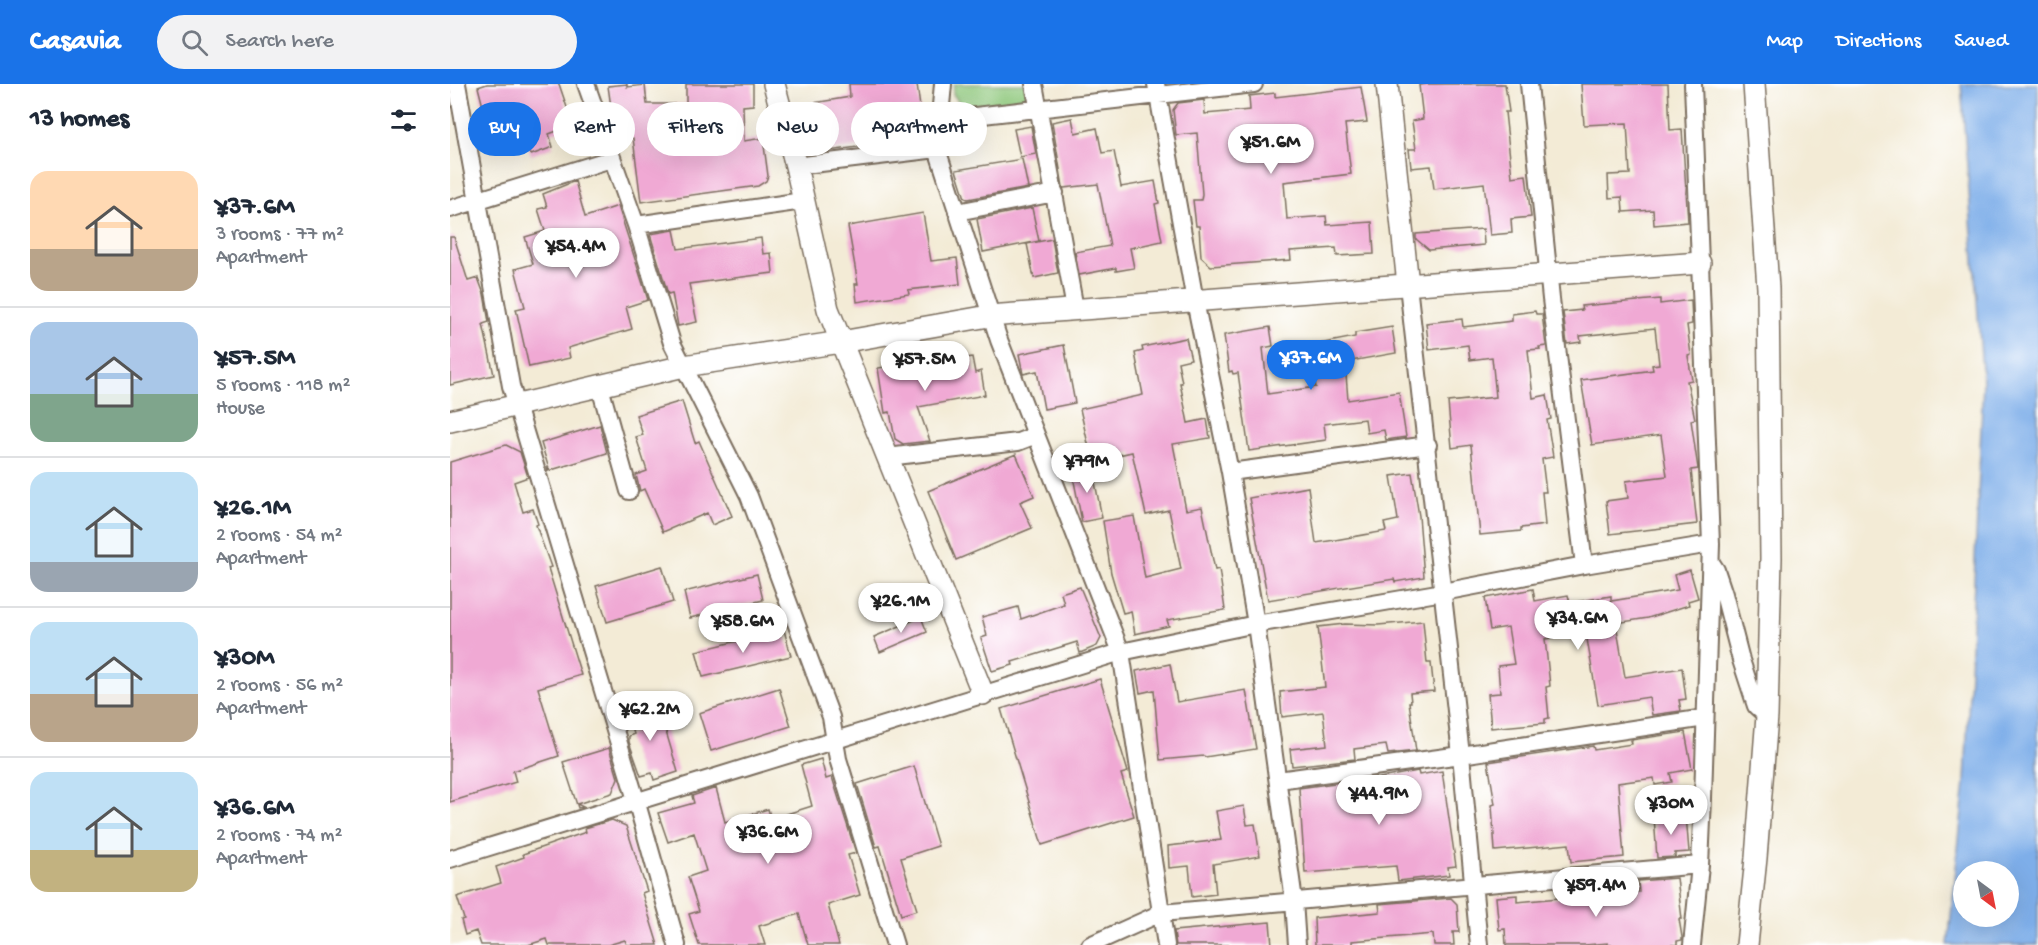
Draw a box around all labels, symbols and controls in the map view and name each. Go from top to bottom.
search box [157,15,577,69]
text: Casavia [30,26,121,59]
icon: search [178,26,211,59]
text: Search here [226,29,334,55]
text: Map [1766,30,1803,55]
text: Directions [1836,30,1921,55]
text: Saved [1954,30,2008,55]
chip: Buy [468,102,541,156]
chip: Rent [553,102,635,156]
chip: Filters [647,102,744,156]
chip: New [756,102,839,156]
chip: Apartment [851,102,987,156]
icon: filters [387,104,420,137]
text: 13 homes [30,105,129,136]
pin: ¥51.6M [1222,124,1320,175]
text: ¥51.6M [1242,132,1300,155]
text: ¥37.6M [216,193,294,224]
icon: home [78,195,150,267]
text: 3 rooms · 77 m² [216,224,344,247]
pin: ¥54.4M [527,228,625,279]
text: ¥54.4M [547,236,605,259]
text: Apartment [216,247,306,270]
pin: ¥37.6M [1262,340,1360,391]
pin: ¥57.5M [876,341,974,392]
text: ¥57.5M [216,344,295,375]
icon: home [78,346,150,418]
text: ¥37.6M [1281,348,1341,371]
text: ¥57.5M [895,349,955,372]
text: 5 rooms · 118 m² [216,375,350,398]
text: House [216,398,265,421]
pin: ¥79M [1051,443,1123,494]
text: ¥79M [1065,451,1109,474]
text: ¥26.1M [216,494,291,525]
icon: home [78,496,150,568]
text: 2 rooms · 54 m² [216,525,343,548]
text: Apartment [216,548,306,571]
pin: ¥26.1M [852,583,950,634]
text: ¥26.1M [872,591,930,614]
pin: ¥34.6M [1529,600,1627,651]
pin: ¥58.6M [694,603,792,654]
text: ¥34.6M [1548,608,1608,631]
text: ¥58.6M [712,611,774,634]
text: ¥30M [216,644,274,675]
icon: home [78,646,150,718]
text: 2 rooms · 56 m² [216,675,343,698]
pin: ¥62.2M [601,691,699,742]
text: Apartment [216,698,306,721]
text: ¥62.2M [620,699,680,722]
pin: ¥44.9M [1330,775,1428,826]
text: ¥44.9M [1350,783,1408,806]
pin: ¥30M [1635,785,1707,836]
text: ¥30M [1649,793,1693,816]
text: ¥36.6M [216,794,294,825]
icon: home [78,796,150,868]
pin: ¥36.6M [719,814,817,865]
text: ¥36.6M [738,822,798,845]
text: 2 rooms · 74 m² [216,825,342,848]
text: Apartment [216,848,306,871]
north arrow [1953,861,2019,927]
map controls [1953,861,2019,927]
pin: ¥59.4M [1547,867,1645,918]
text: ¥59.4M [1566,875,1626,898]

